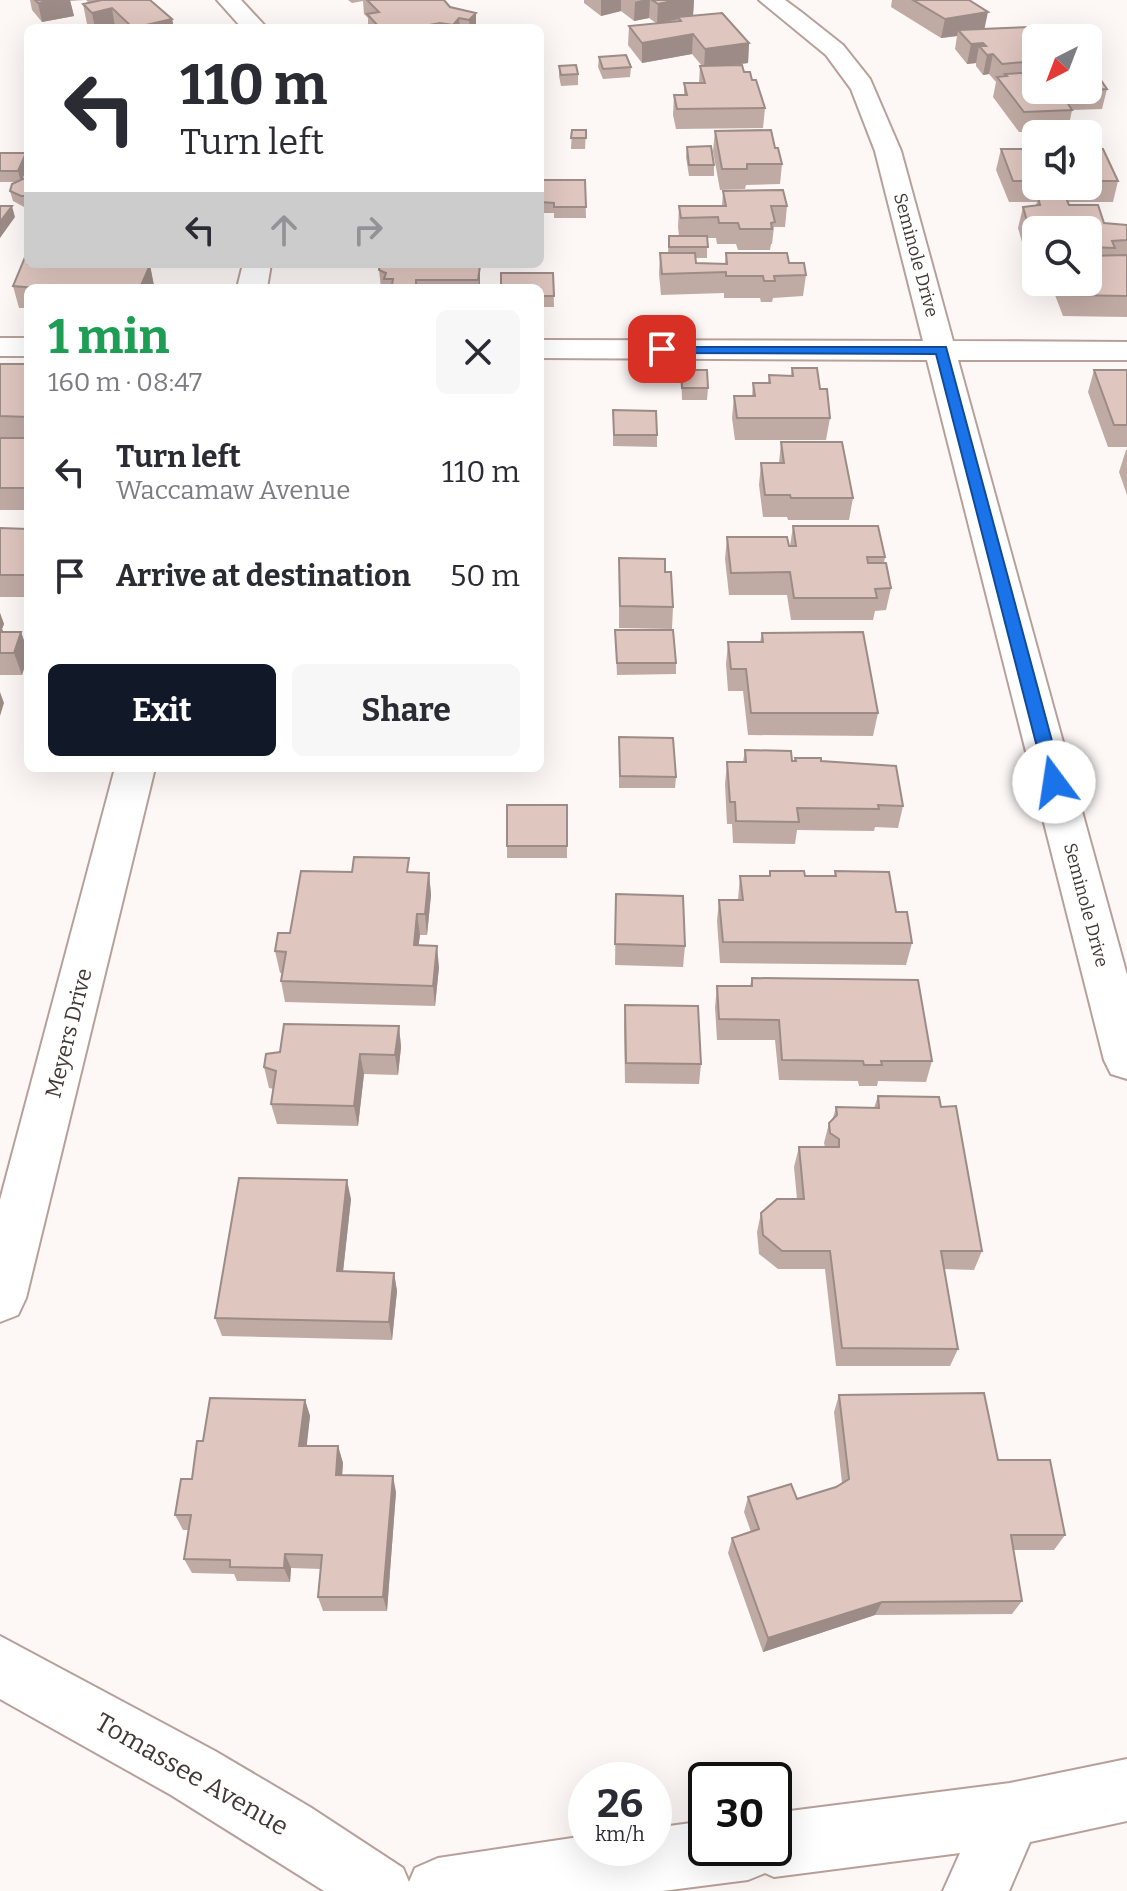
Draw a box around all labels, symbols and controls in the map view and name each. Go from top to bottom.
north arrow [1022,24,1102,104]
map controls [1022,24,1102,296]
text: 110 m [180,52,327,119]
icon: left [48,56,152,160]
text: Turn left [180,120,324,164]
button: sound [1022,120,1102,200]
street label: Seminole Drive [889,190,943,320]
icon: left [178,208,222,252]
icon: ahead [262,208,306,252]
icon: right [346,208,390,252]
button: search [1022,216,1102,296]
text: 1 min [48,308,169,366]
button: close [436,310,520,394]
pin [628,315,696,383]
icon: arrive [640,327,684,371]
text: 160 m · 08:47 [48,367,202,398]
text: Turn left [116,439,241,475]
icon: left [48,450,92,494]
text: 110 m [442,454,520,490]
text: Waccamaw Avenue [116,475,350,506]
icon: arrive [48,554,92,598]
text: Arrive at destination [116,558,411,594]
text: 50 m [450,558,520,594]
button: Exit [48,664,276,756]
button: Share [292,664,520,756]
position arrow [1012,740,1096,824]
street label: Seminole Drive [1059,840,1113,970]
street label: Meyers Drive [39,966,98,1101]
street label: Tomassee Avenue [90,1707,294,1842]
speed limit sign: 30 [688,1762,792,1866]
text: 26 [597,1780,643,1828]
text: km/h [595,1822,645,1846]

